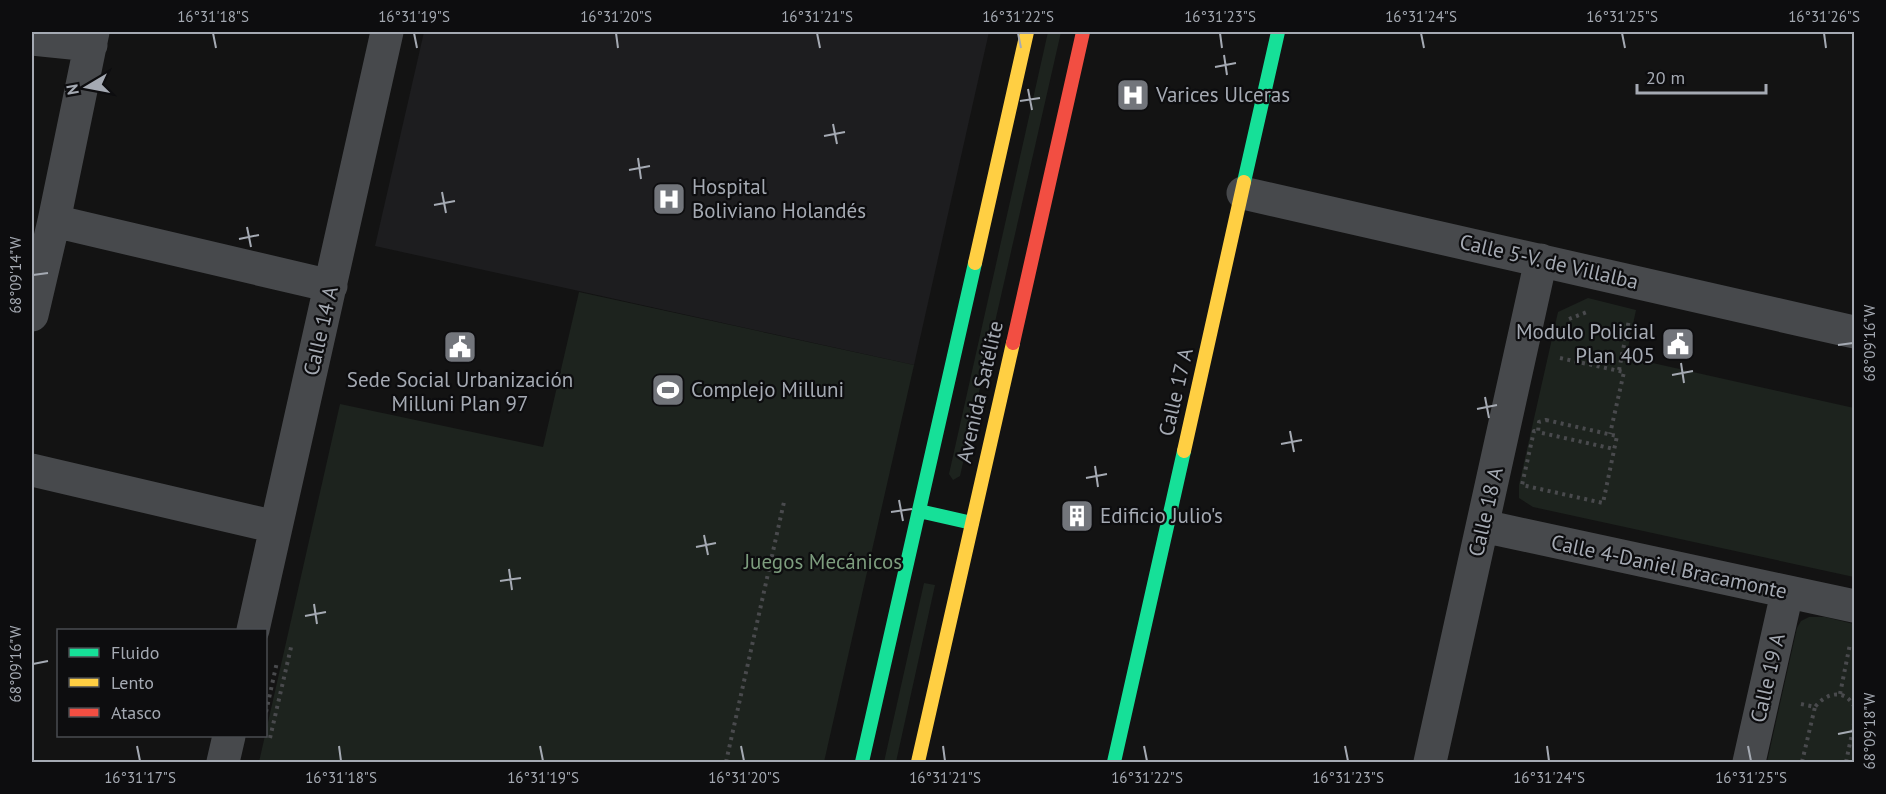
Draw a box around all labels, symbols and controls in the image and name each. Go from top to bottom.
text: 16°31'18"S [177,7,249,26]
text: 16°31'19"S [378,7,450,26]
text: 16°31'20"S [580,7,652,26]
text: 16°31'21"S [781,7,853,26]
text: 16°31'22"S [982,7,1054,26]
text: 16°31'23"S [1184,7,1256,26]
text: 16°31'24"S [1385,7,1457,26]
text: 16°31'25"S [1586,7,1658,26]
text: 16°31'26"S [1788,7,1860,26]
north arrow [57,57,117,117]
scale bar [1637,57,1766,95]
text: 20 m [1646,66,1685,89]
hospital icon: Varices Ulceras [1115,77,1151,113]
place label: Varices Ulceras [1155,81,1290,108]
text: N [61,83,83,97]
place label: Hospital Boliviano Holandés [692,173,866,224]
hospital icon: Hospital Boliviano Holandés [651,181,687,217]
street label: Calle 5-V. de Villalba [1457,228,1641,295]
text: 68°09'14"W [6,236,25,313]
street label: Calle 14 A [297,283,344,378]
text: 68°09'16"W [1860,304,1879,381]
street label: Avenida Satélite [950,318,1009,466]
place label: Modulo Policial Plan 405 [1516,318,1655,369]
public building icon: Modulo Policial Plan 405 [1660,326,1696,362]
public building icon: Sede Social Urbanización Milluni Plan 97 [442,329,478,365]
street label: Calle 17 A [1152,345,1199,439]
place label: Sede Social Urbanización Milluni Plan 97 [347,366,573,417]
sports icon: Complejo Milluni [650,372,686,408]
place label: Complejo Milluni [691,376,844,403]
street label: Calle 18 A [1462,464,1509,559]
building icon: Edificio Julio's [1059,498,1095,534]
place label: Edificio Julio's [1100,502,1223,529]
street label: Calle 4-Daniel Bracamonte [1549,528,1789,605]
park label: Juegos Mecánicos [743,548,902,575]
text: 68°09'16"W [6,625,25,702]
legend [57,629,267,737]
street label: Calle 19 A [1744,630,1791,725]
text: Fluido [111,641,159,664]
text: Lento [111,671,154,694]
text: 68°09'18"W [1860,692,1879,769]
text: Atasco [111,701,161,724]
text: 16°31'17"S [104,768,176,787]
text: 16°31'18"S [305,768,377,787]
text: 16°31'19"S [507,768,579,787]
text: 16°31'20"S [708,768,780,787]
text: 16°31'21"S [909,768,981,787]
text: 16°31'22"S [1111,768,1183,787]
text: 16°31'23"S [1312,768,1384,787]
text: 16°31'24"S [1513,768,1585,787]
text: 16°31'25"S [1715,768,1787,787]

